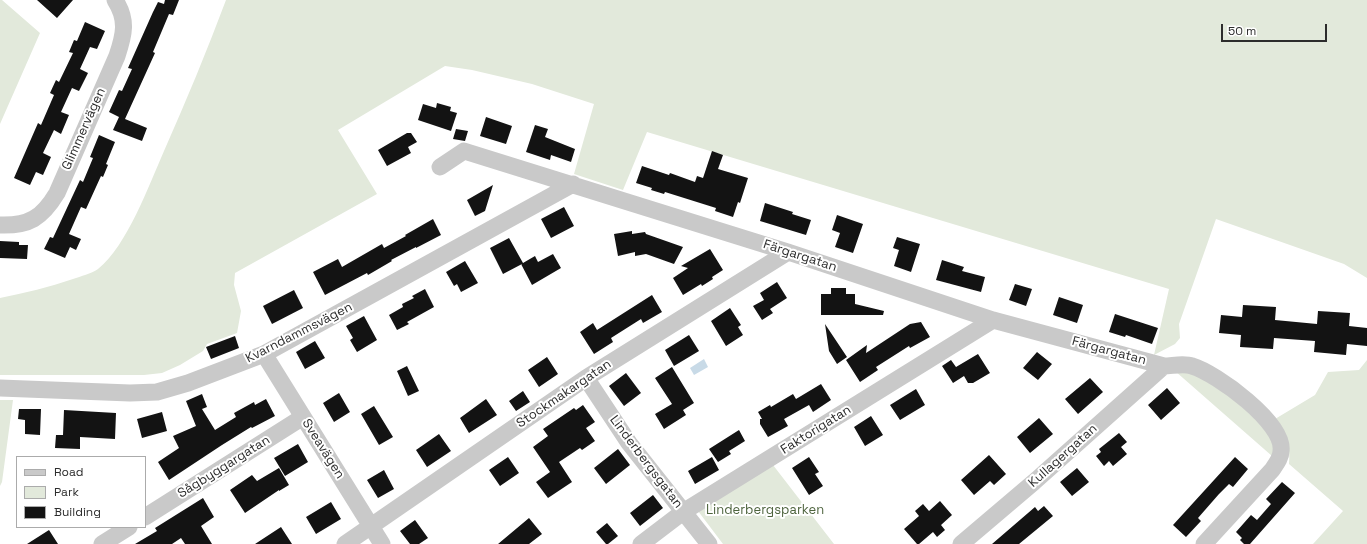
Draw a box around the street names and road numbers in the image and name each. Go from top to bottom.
street label: Glimmervägen [59,86,109,172]
street label: Färgargatan [761,237,839,275]
street label: Kvarndammsvägen [243,299,355,367]
street label: Färgargatan [1070,334,1148,368]
street label: Stockmakargatan [514,357,614,431]
street label: Faktorigatan [778,402,854,458]
street label: Linderbergsgatan [606,413,686,511]
street label: Sveavägen [298,416,348,482]
street label: Kullagergatan [1025,421,1101,491]
street label: Sågbyggargatan [175,432,273,502]

